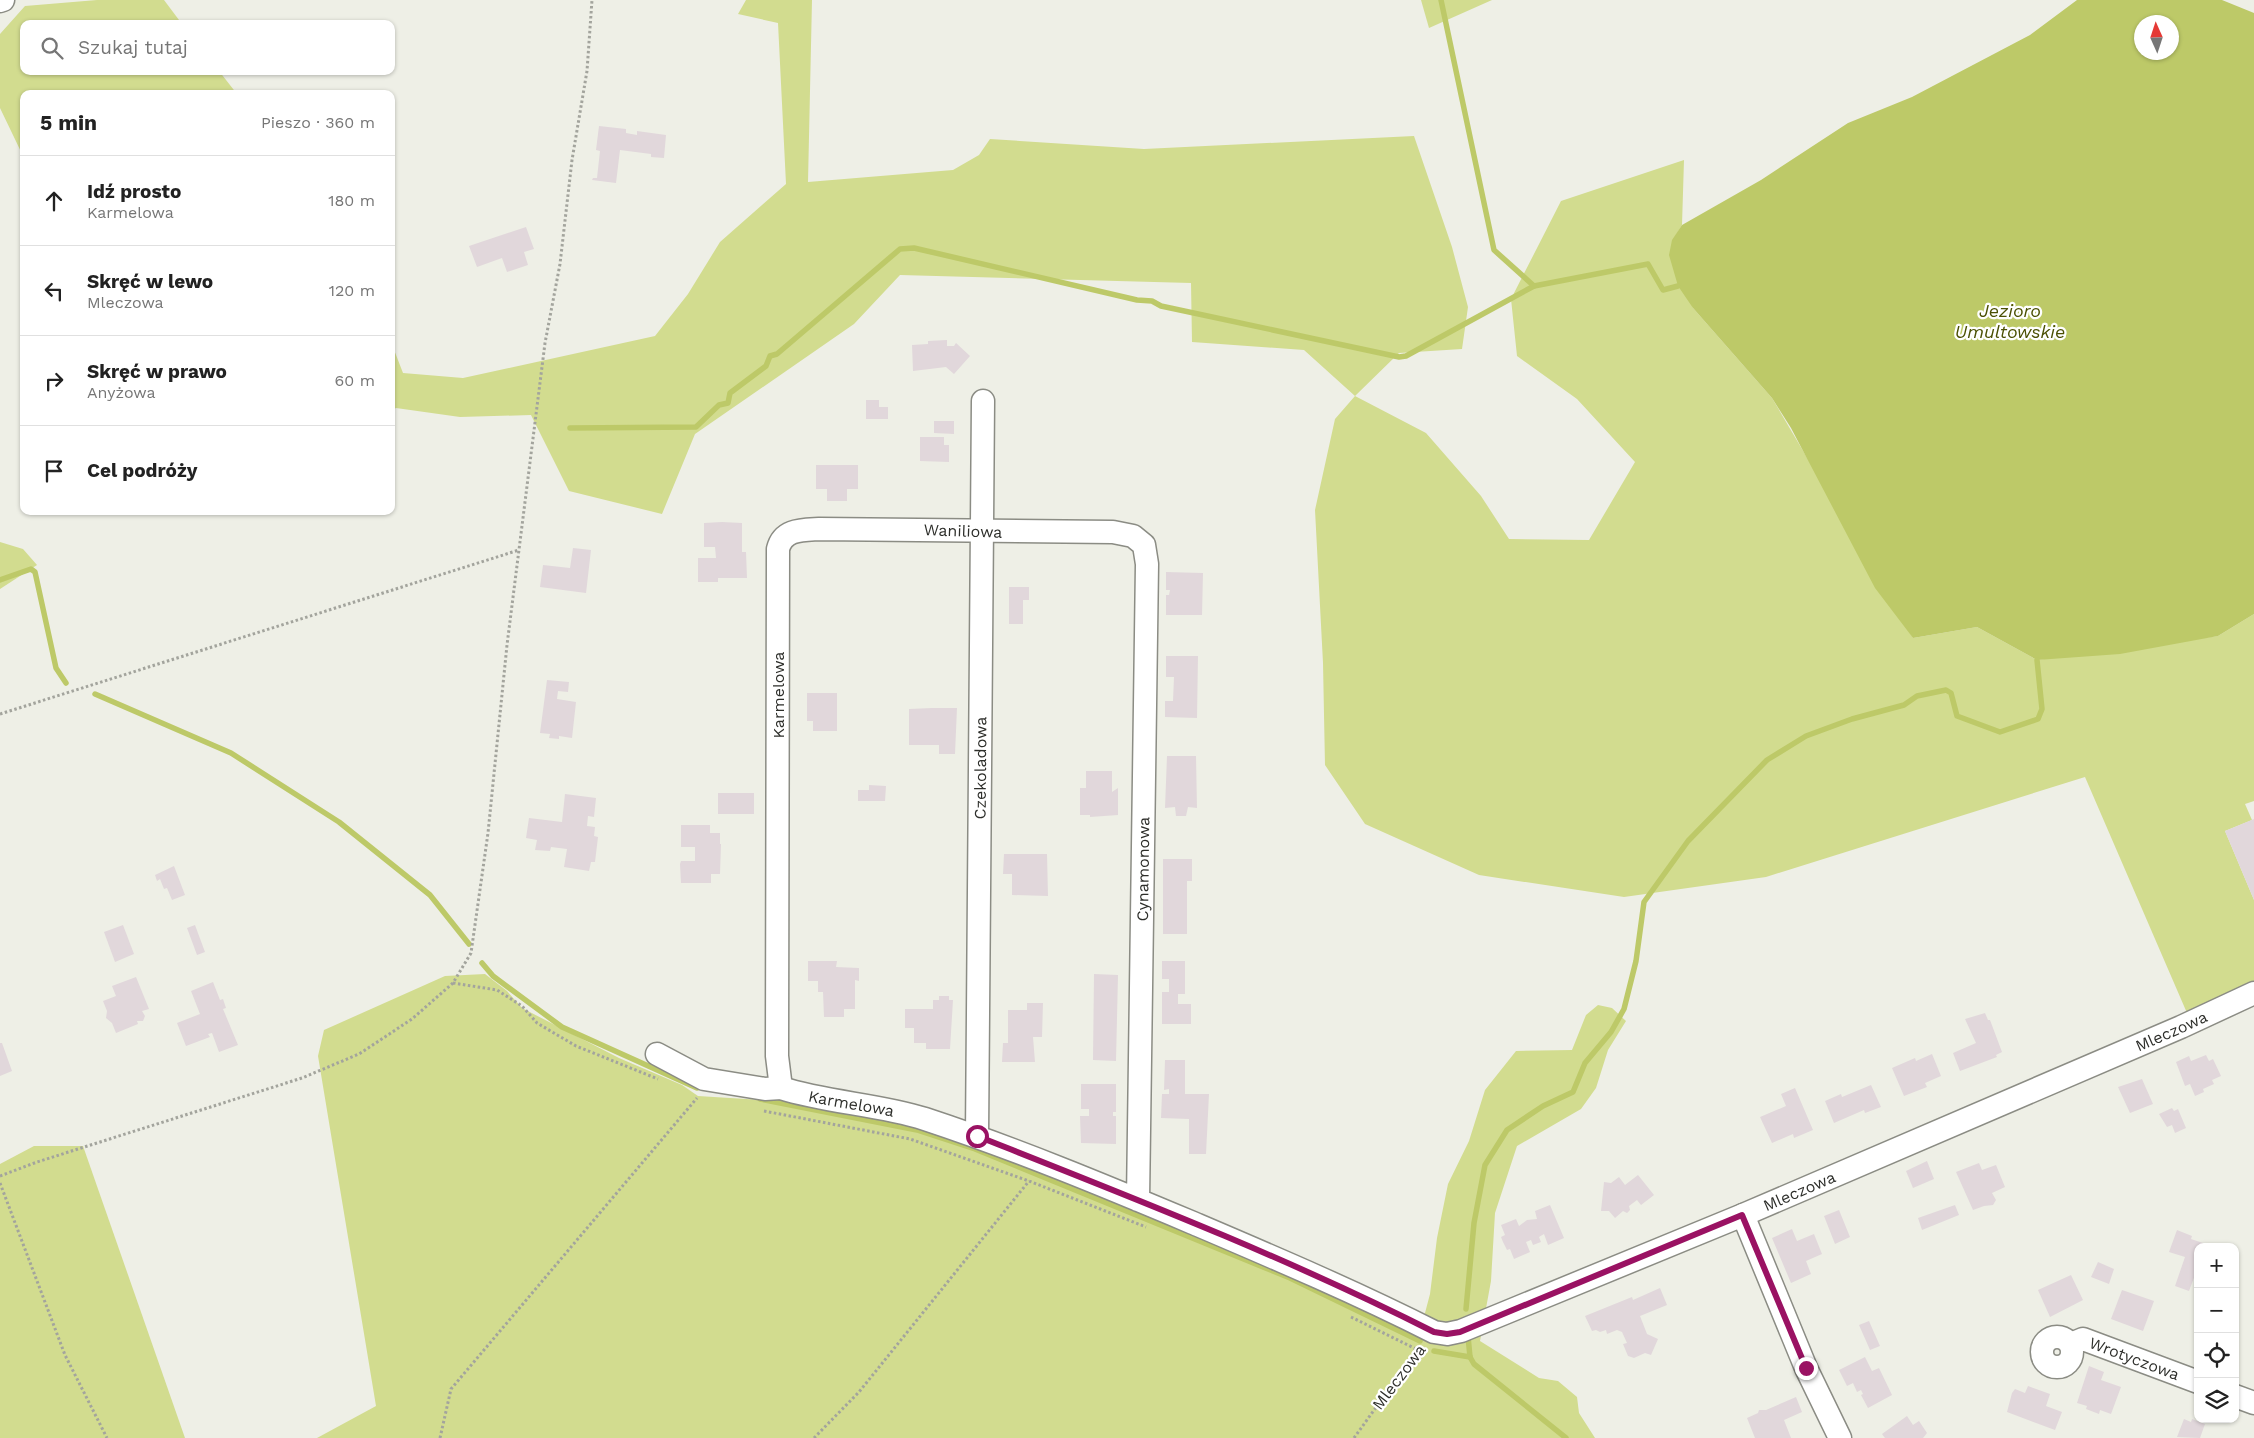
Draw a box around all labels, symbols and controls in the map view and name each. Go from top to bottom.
north arrow [2134,15,2179,60]
search box [20,20,395,75]
icon: search [38,34,66,62]
text: Szukaj tutaj [78,36,188,59]
text: 5 min [40,110,97,135]
text: Pieszo · 360 m [261,113,375,132]
text: Idź prosto [87,180,181,203]
icon: ahead [40,187,68,215]
text: 180 m [328,191,375,210]
text: Karmelowa [87,203,174,222]
text: Skręć w lewo [87,270,213,293]
icon: left [40,277,68,305]
text: 120 m [329,281,375,300]
text: Mleczowa [87,293,164,312]
water label: Jezioro Umultowskie [1955,300,2065,342]
text: Skręć w prawo [87,360,227,383]
icon: right [40,367,68,395]
text: 60 m [335,371,375,390]
text: Anyżowa [87,383,156,402]
icon: arrive [40,457,68,485]
text: Cel podróży [87,459,197,482]
street label: Waniliowa [923,520,1003,542]
street label: Karmelowa [769,652,788,738]
street label: Czekoladowa [970,717,990,819]
street label: Cynamonowa [1132,817,1153,921]
street label: Mleczowa [2132,1007,2210,1055]
street label: Karmelowa [807,1086,896,1120]
route start [966,1125,989,1148]
street label: Mleczowa [1760,1167,1838,1215]
map controls [2194,1243,2239,1423]
button: + [2194,1243,2239,1288]
button: − [2194,1288,2239,1333]
street label: Wrotyczowa [2087,1333,2182,1384]
button: locate [2194,1333,2239,1378]
street label: Mleczowa [1368,1341,1430,1413]
route end [1795,1357,1818,1380]
button: layers [2194,1378,2239,1423]

